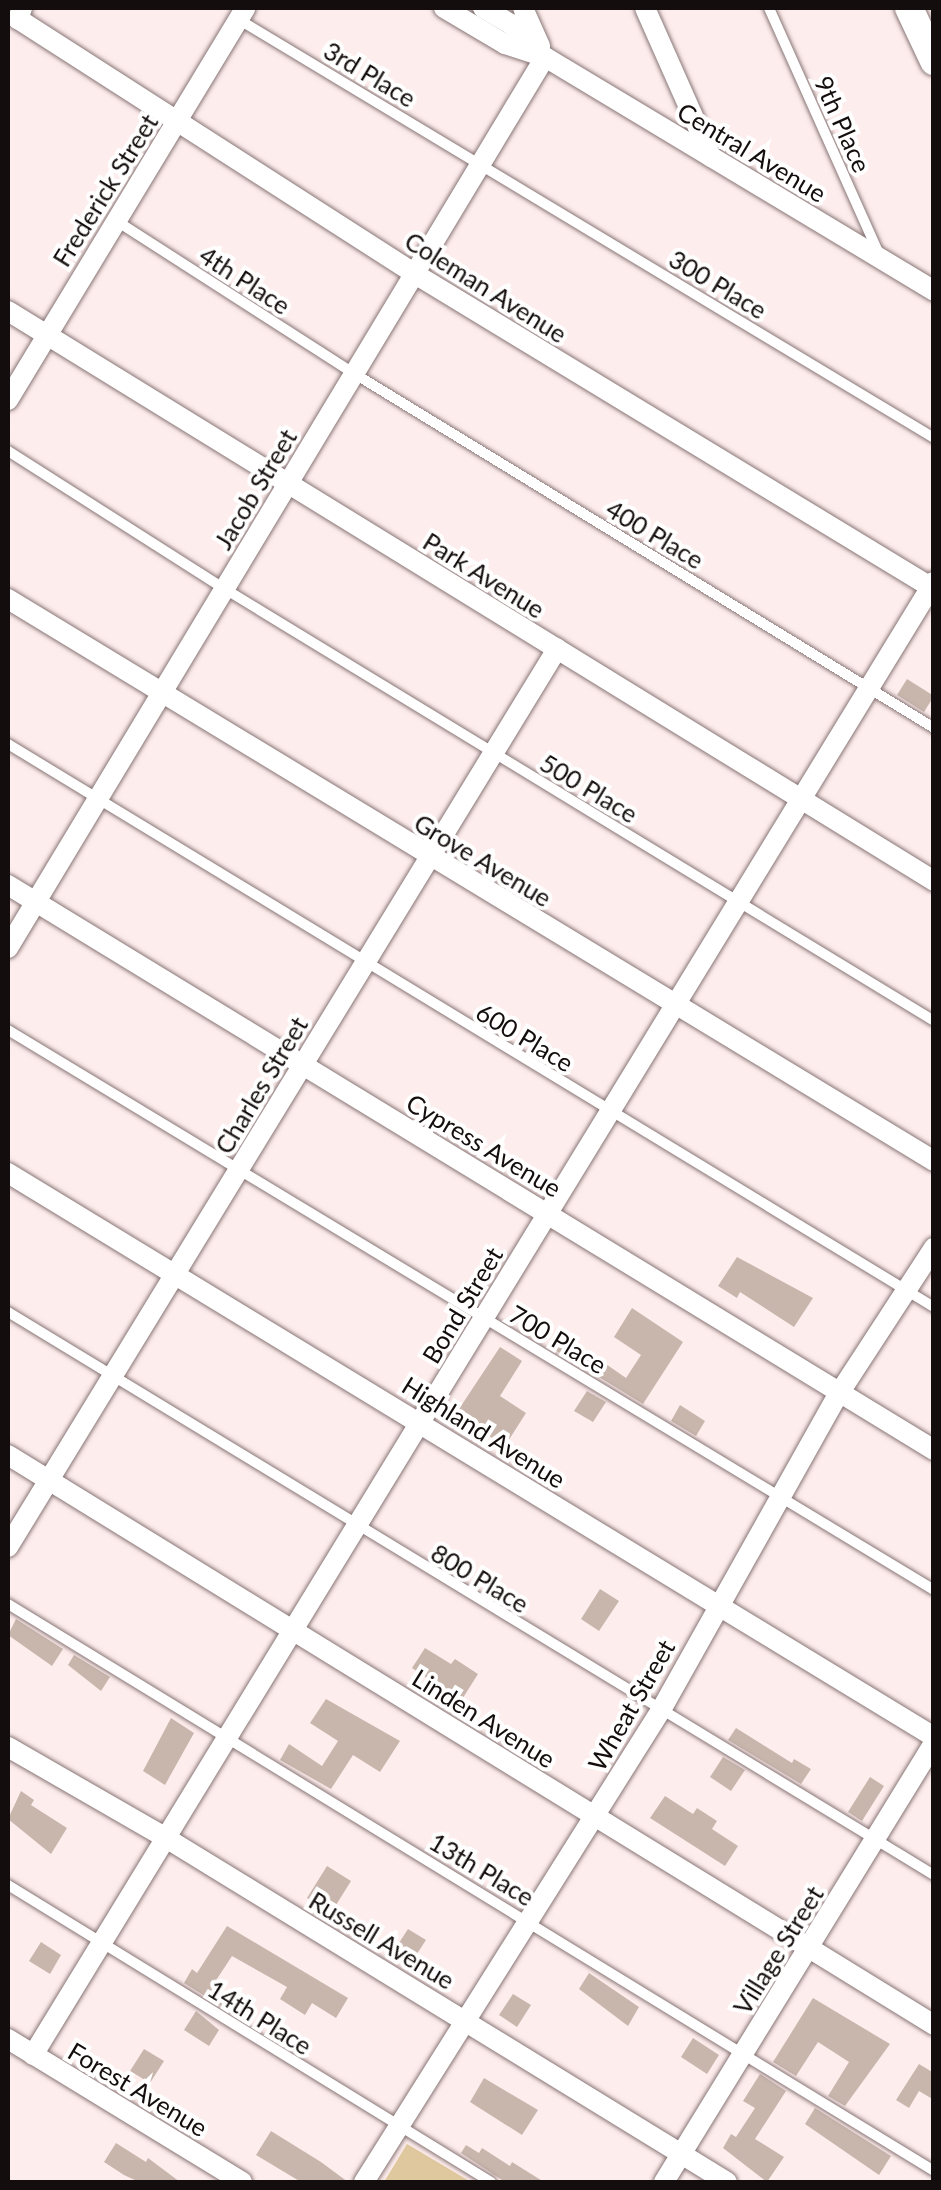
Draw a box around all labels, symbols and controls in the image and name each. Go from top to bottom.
street label: 3rd Place [319,35,421,113]
street label: 9th Place [809,71,877,177]
street label: Central Avenue [672,96,832,208]
street label: Frederick Street [46,108,164,272]
street label: Coleman Avenue [399,225,573,349]
street label: 4th Place [194,240,296,320]
street label: 300 Place [664,243,772,325]
street label: Jacob Street [207,424,303,554]
street label: 400 Place [601,493,709,575]
street label: Park Avenue [418,526,550,624]
street label: 500 Place [535,747,643,829]
street label: Grove Avenue [409,807,557,913]
street label: 600 Place [471,996,579,1078]
street label: Charles Street [208,1011,314,1159]
street label: Cypress Avenue [401,1087,567,1203]
street label: Bond Street [416,1241,508,1369]
street label: 700 Place [504,1298,612,1380]
street label: Highland Avenue [397,1370,571,1494]
street label: 800 Place [426,1537,534,1619]
street label: Wheat Street [581,1634,681,1776]
street label: Linden Avenue [407,1662,561,1774]
street label: 13th Place [424,1826,540,1912]
street label: Village Street [727,1880,829,2020]
street label: Russell Avenue [304,1885,460,1995]
street label: 14th Place [203,1973,317,2061]
street label: Forest Avenue [63,2035,213,2143]

